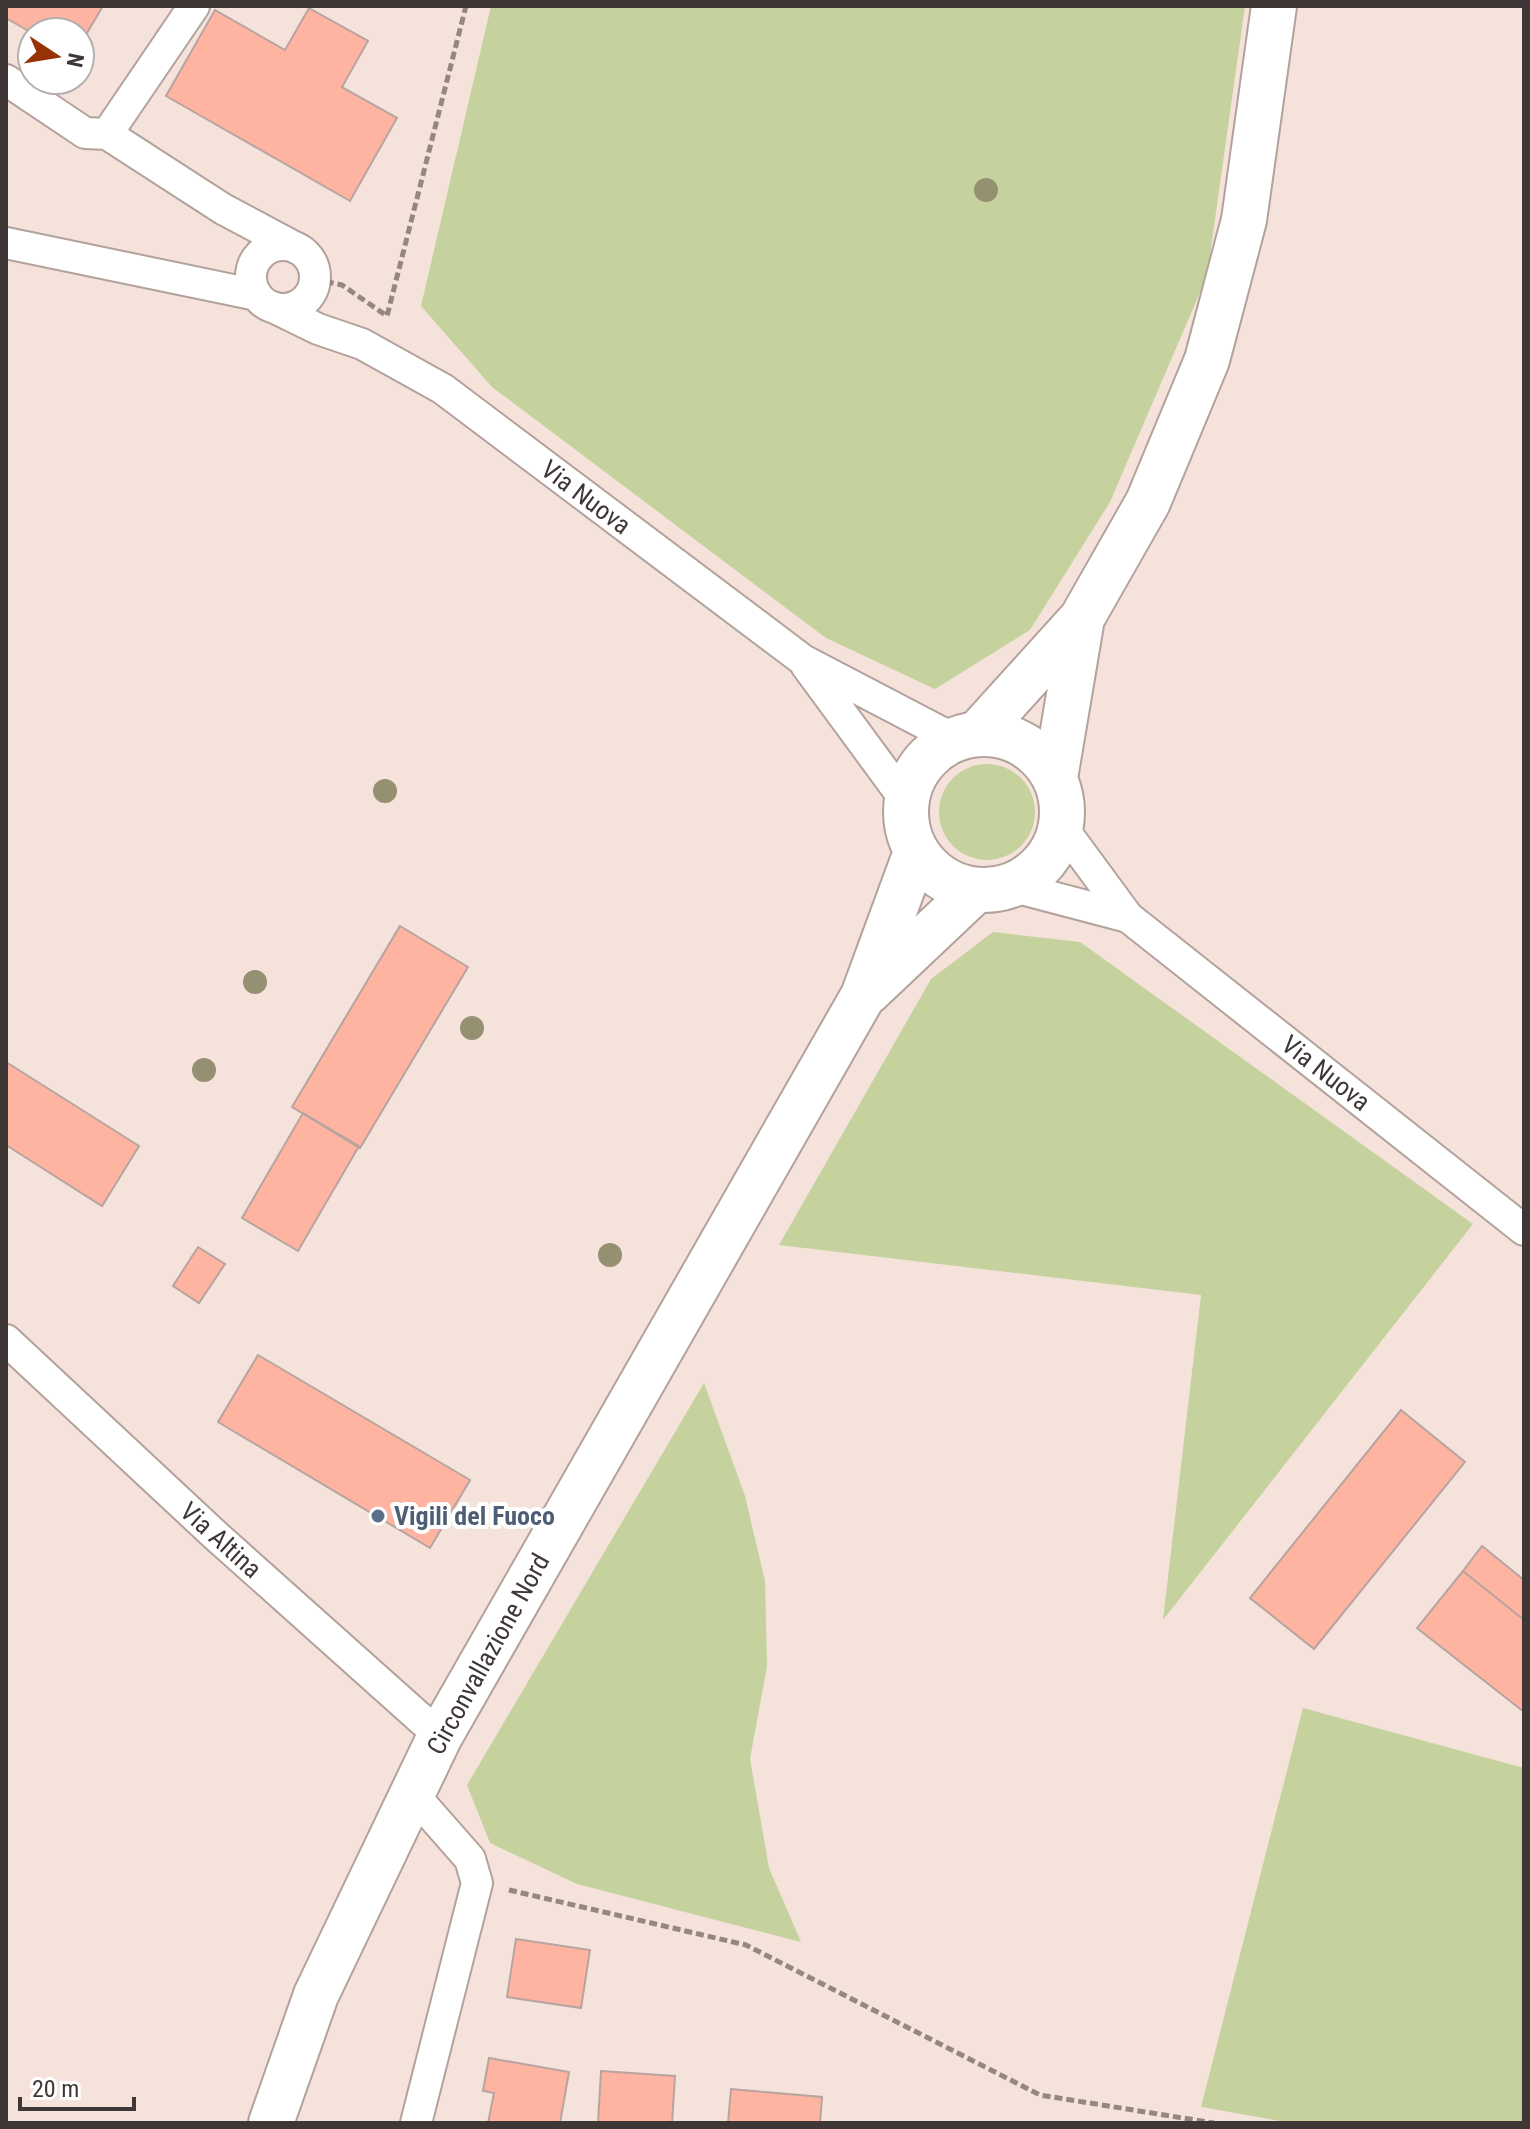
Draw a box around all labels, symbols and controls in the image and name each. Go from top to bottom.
north arrow [16,16,96,96]
text: N [61,51,89,69]
street label: Via Nuova [535,454,637,540]
street label: Via Nuova [1276,1029,1376,1117]
street label: Via Altina [174,1496,268,1584]
place label: Vigili del Fuoco [394,1501,555,1531]
marker: Vigili del Fuoco [369,1507,387,1525]
street label: Circonvallazione Nord [420,1548,556,1760]
scale bar [20,2061,134,2111]
text: 20 m [32,2075,79,2103]

